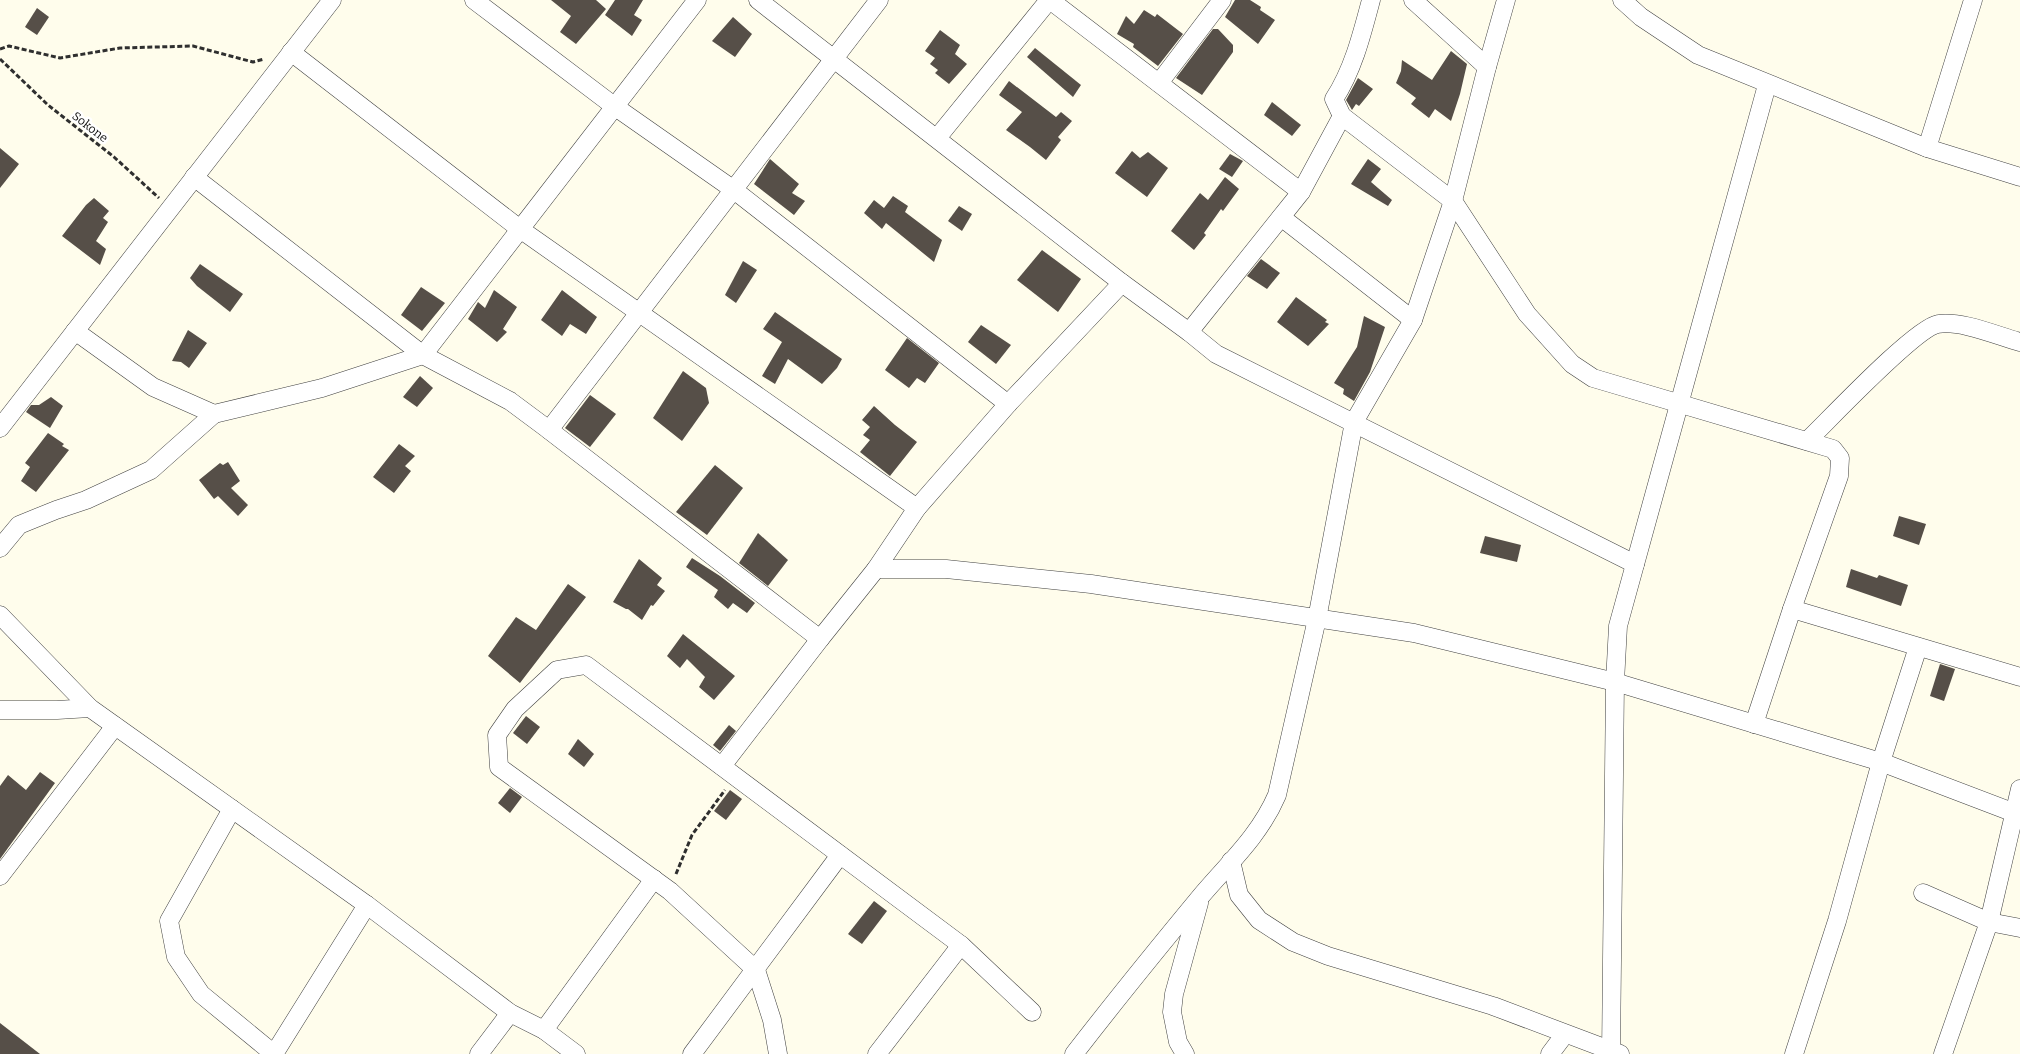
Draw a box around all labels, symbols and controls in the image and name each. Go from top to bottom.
street label: Sokone [69,109,111,145]

